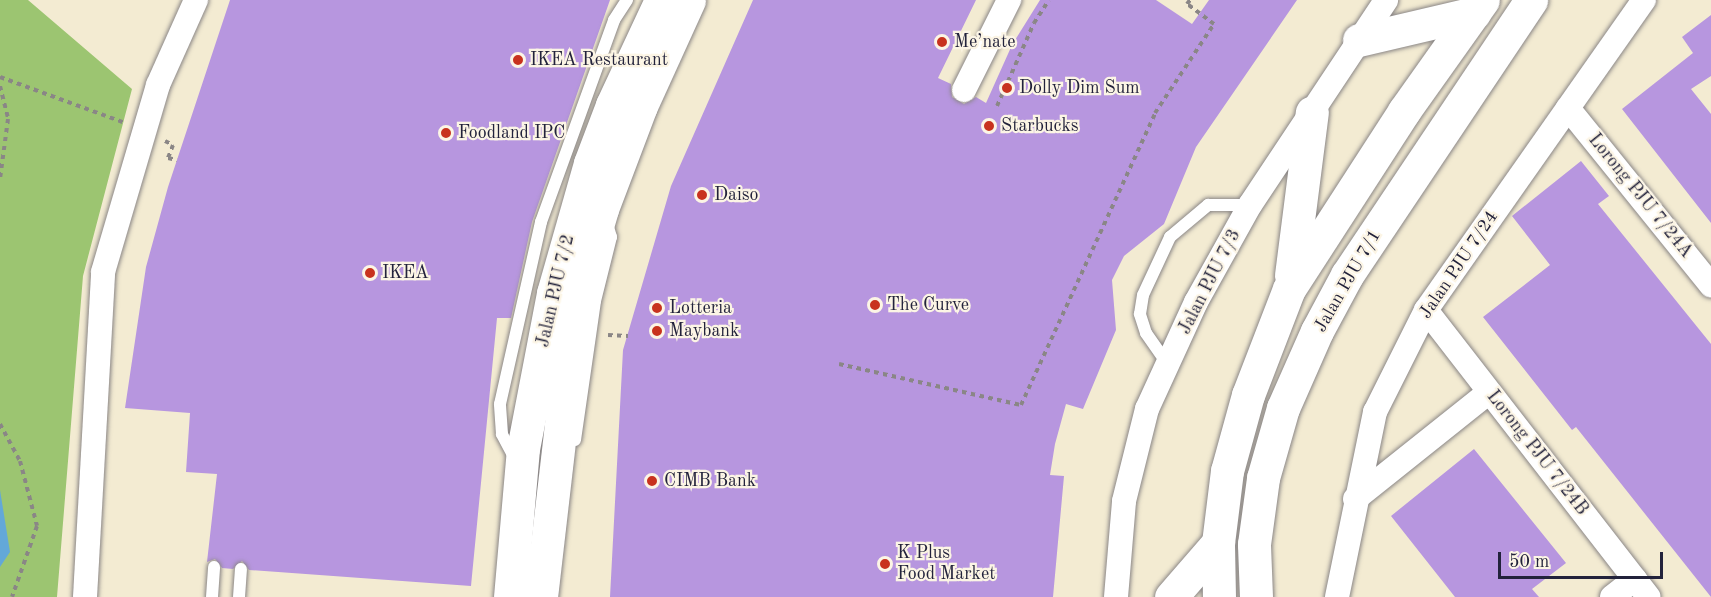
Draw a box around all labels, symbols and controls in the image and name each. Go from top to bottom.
place label: Me’nate [954,31,1016,53]
marker: Me’nate [935,35,949,49]
place label: IKEA Restaurant [530,49,668,71]
marker: IKEA Restaurant [511,53,525,67]
place label: Dolly Dim Sum [1019,77,1140,99]
marker: Dolly Dim Sum [1000,81,1014,95]
place label: Starbucks [1001,115,1079,137]
marker: Starbucks [982,119,996,133]
place label: Foodland IPC [458,122,565,144]
marker: Foodland IPC [439,126,453,140]
street label: Lorong PJU 7/24A [1583,129,1697,263]
place label: Daiso [714,184,759,206]
marker: Daiso [695,188,709,202]
street label: Jalan PJU 7/24 [1415,207,1503,323]
street label: Jalan PJU 7/3 [1174,226,1246,338]
street label: Jalan PJU 7/1 [1310,226,1386,336]
street label: Jalan PJU 7/2 [533,233,579,349]
place label: IKEA [382,262,429,284]
marker: IKEA [363,266,377,280]
place label: The Curve [887,294,969,316]
place label: Lotteria [669,297,732,319]
marker: The Curve [868,298,882,312]
marker: Lotteria [650,301,664,315]
place label: Maybank [669,320,739,342]
marker: Maybank [650,324,664,338]
street label: Lorong PJU 7/24B [1482,386,1592,520]
place label: CIMB Bank [664,470,756,492]
marker: CIMB Bank [645,474,659,488]
scale bar [1501,540,1666,578]
place label: K Plus Food Market [897,543,995,586]
text: 50 m [1509,553,1549,571]
marker: K Plus Food Market [878,557,892,571]

